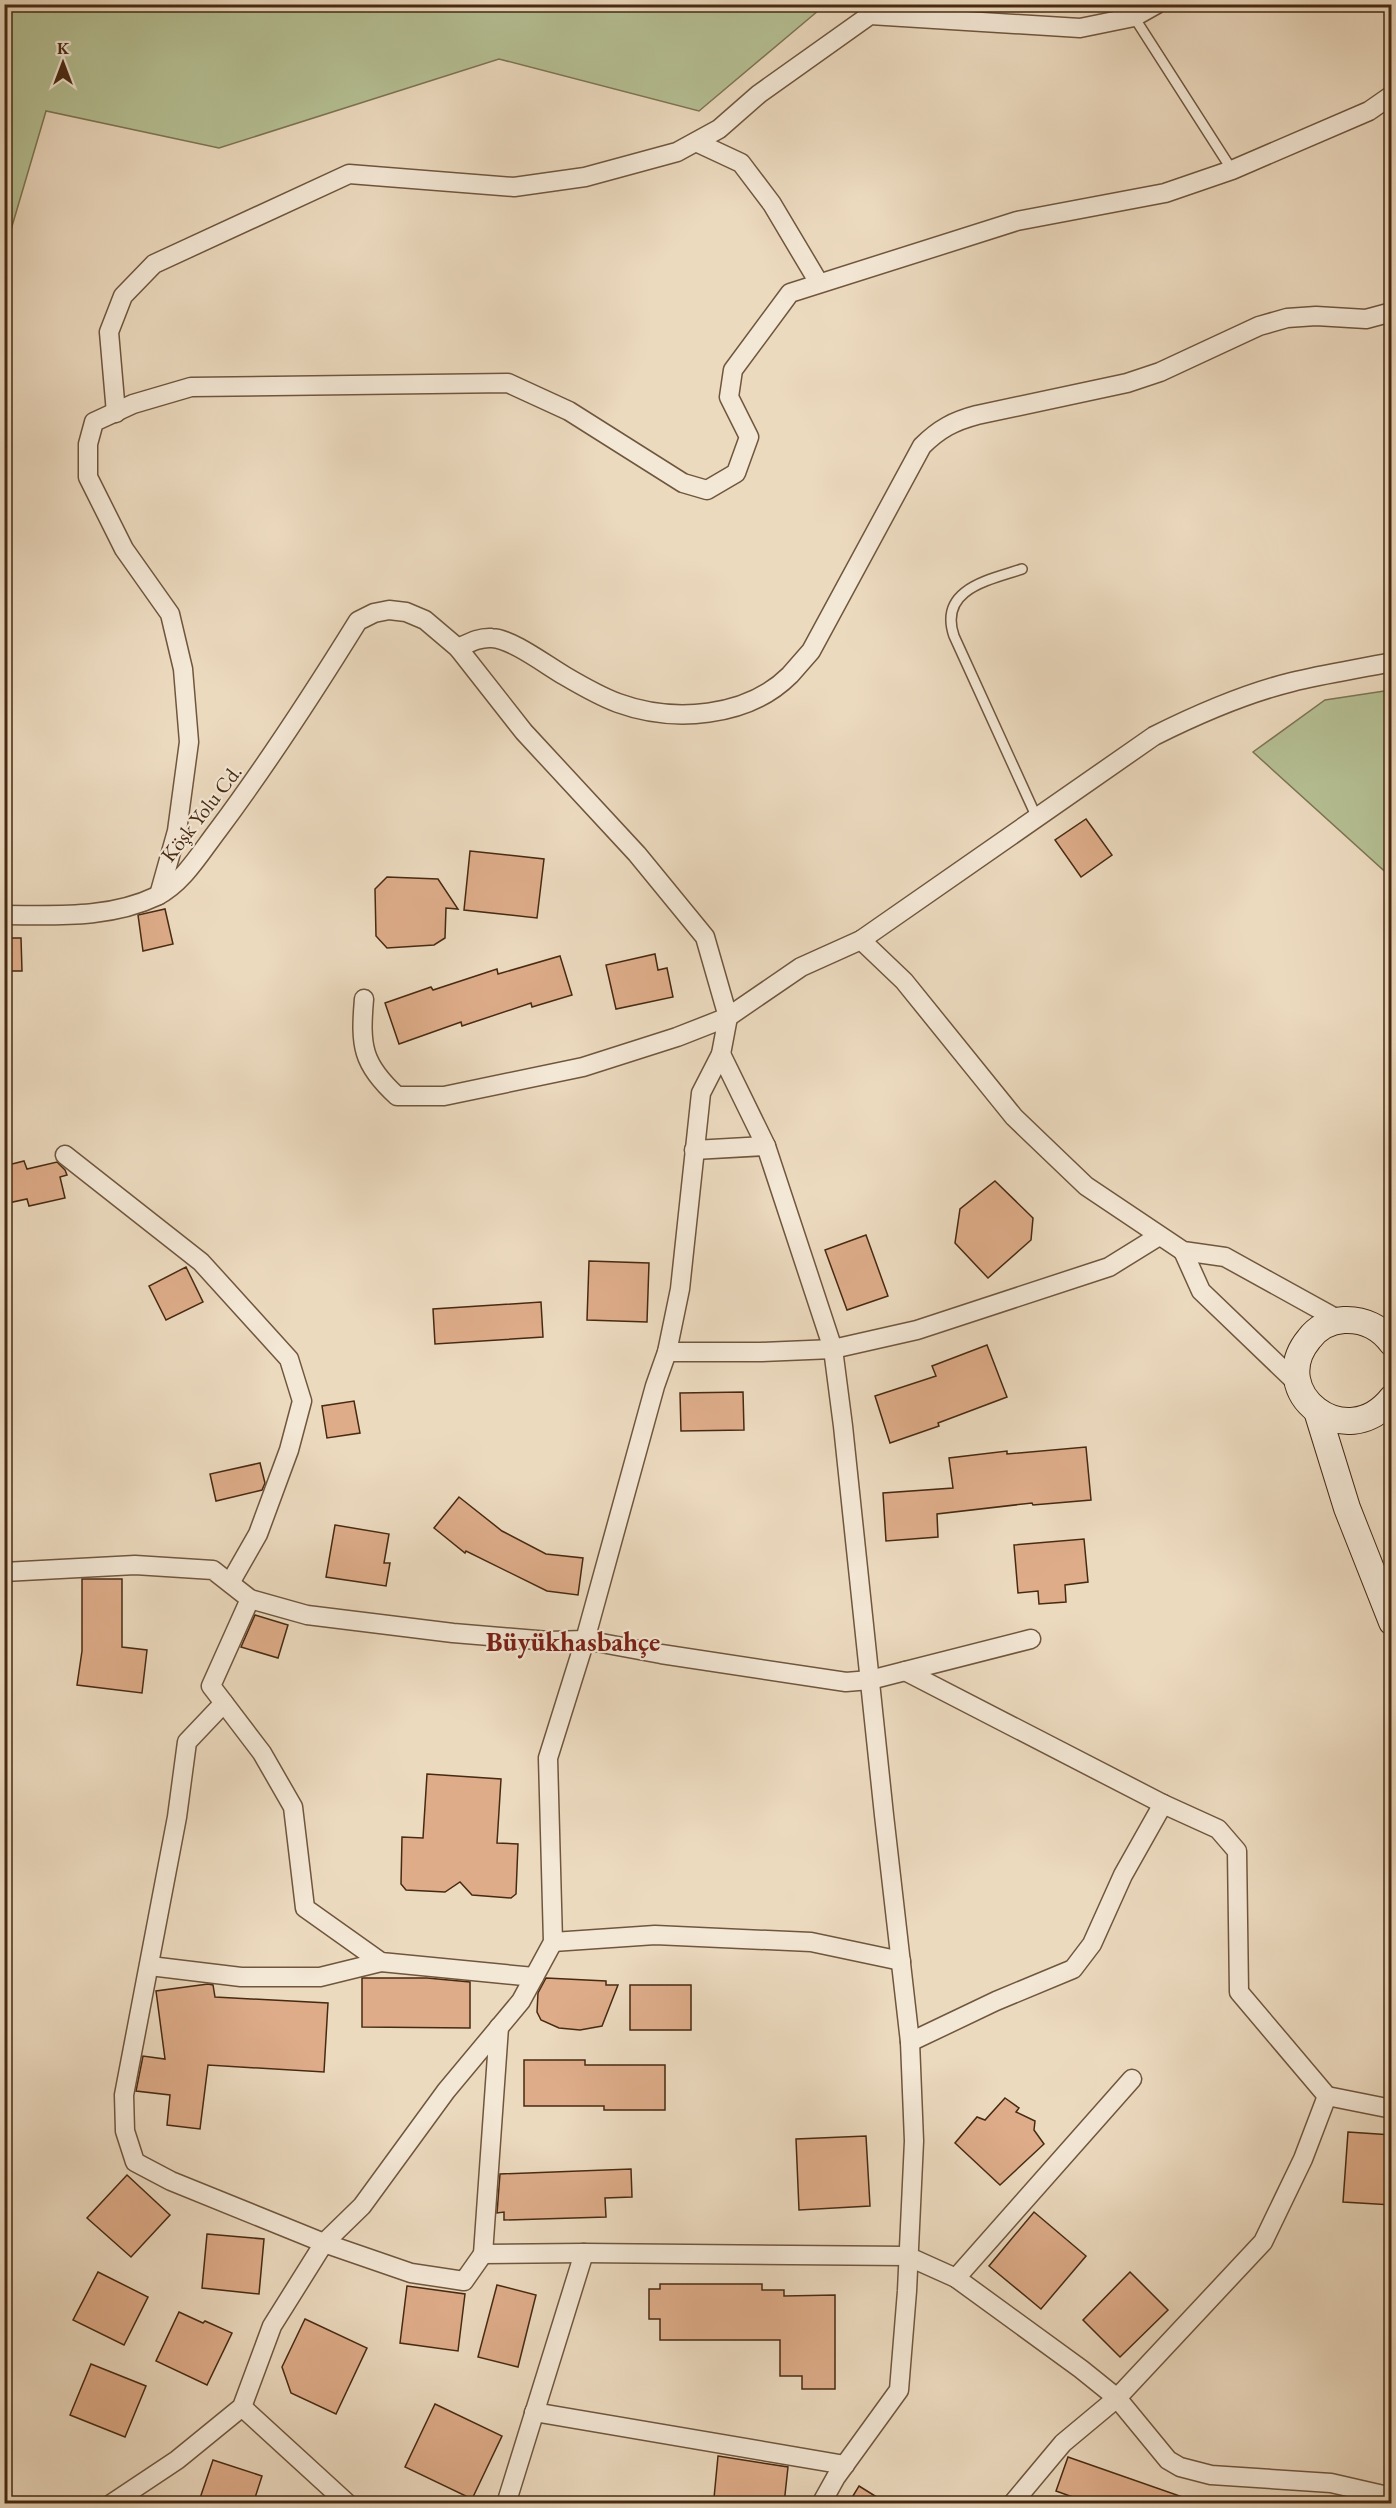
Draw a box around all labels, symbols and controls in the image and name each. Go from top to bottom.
north arrow [33,33,93,93]
text: K [57,38,70,59]
street label: Köşk Yolu Cd. [155,759,247,867]
district label: Büyükhasbahçe [486,1624,660,1659]

